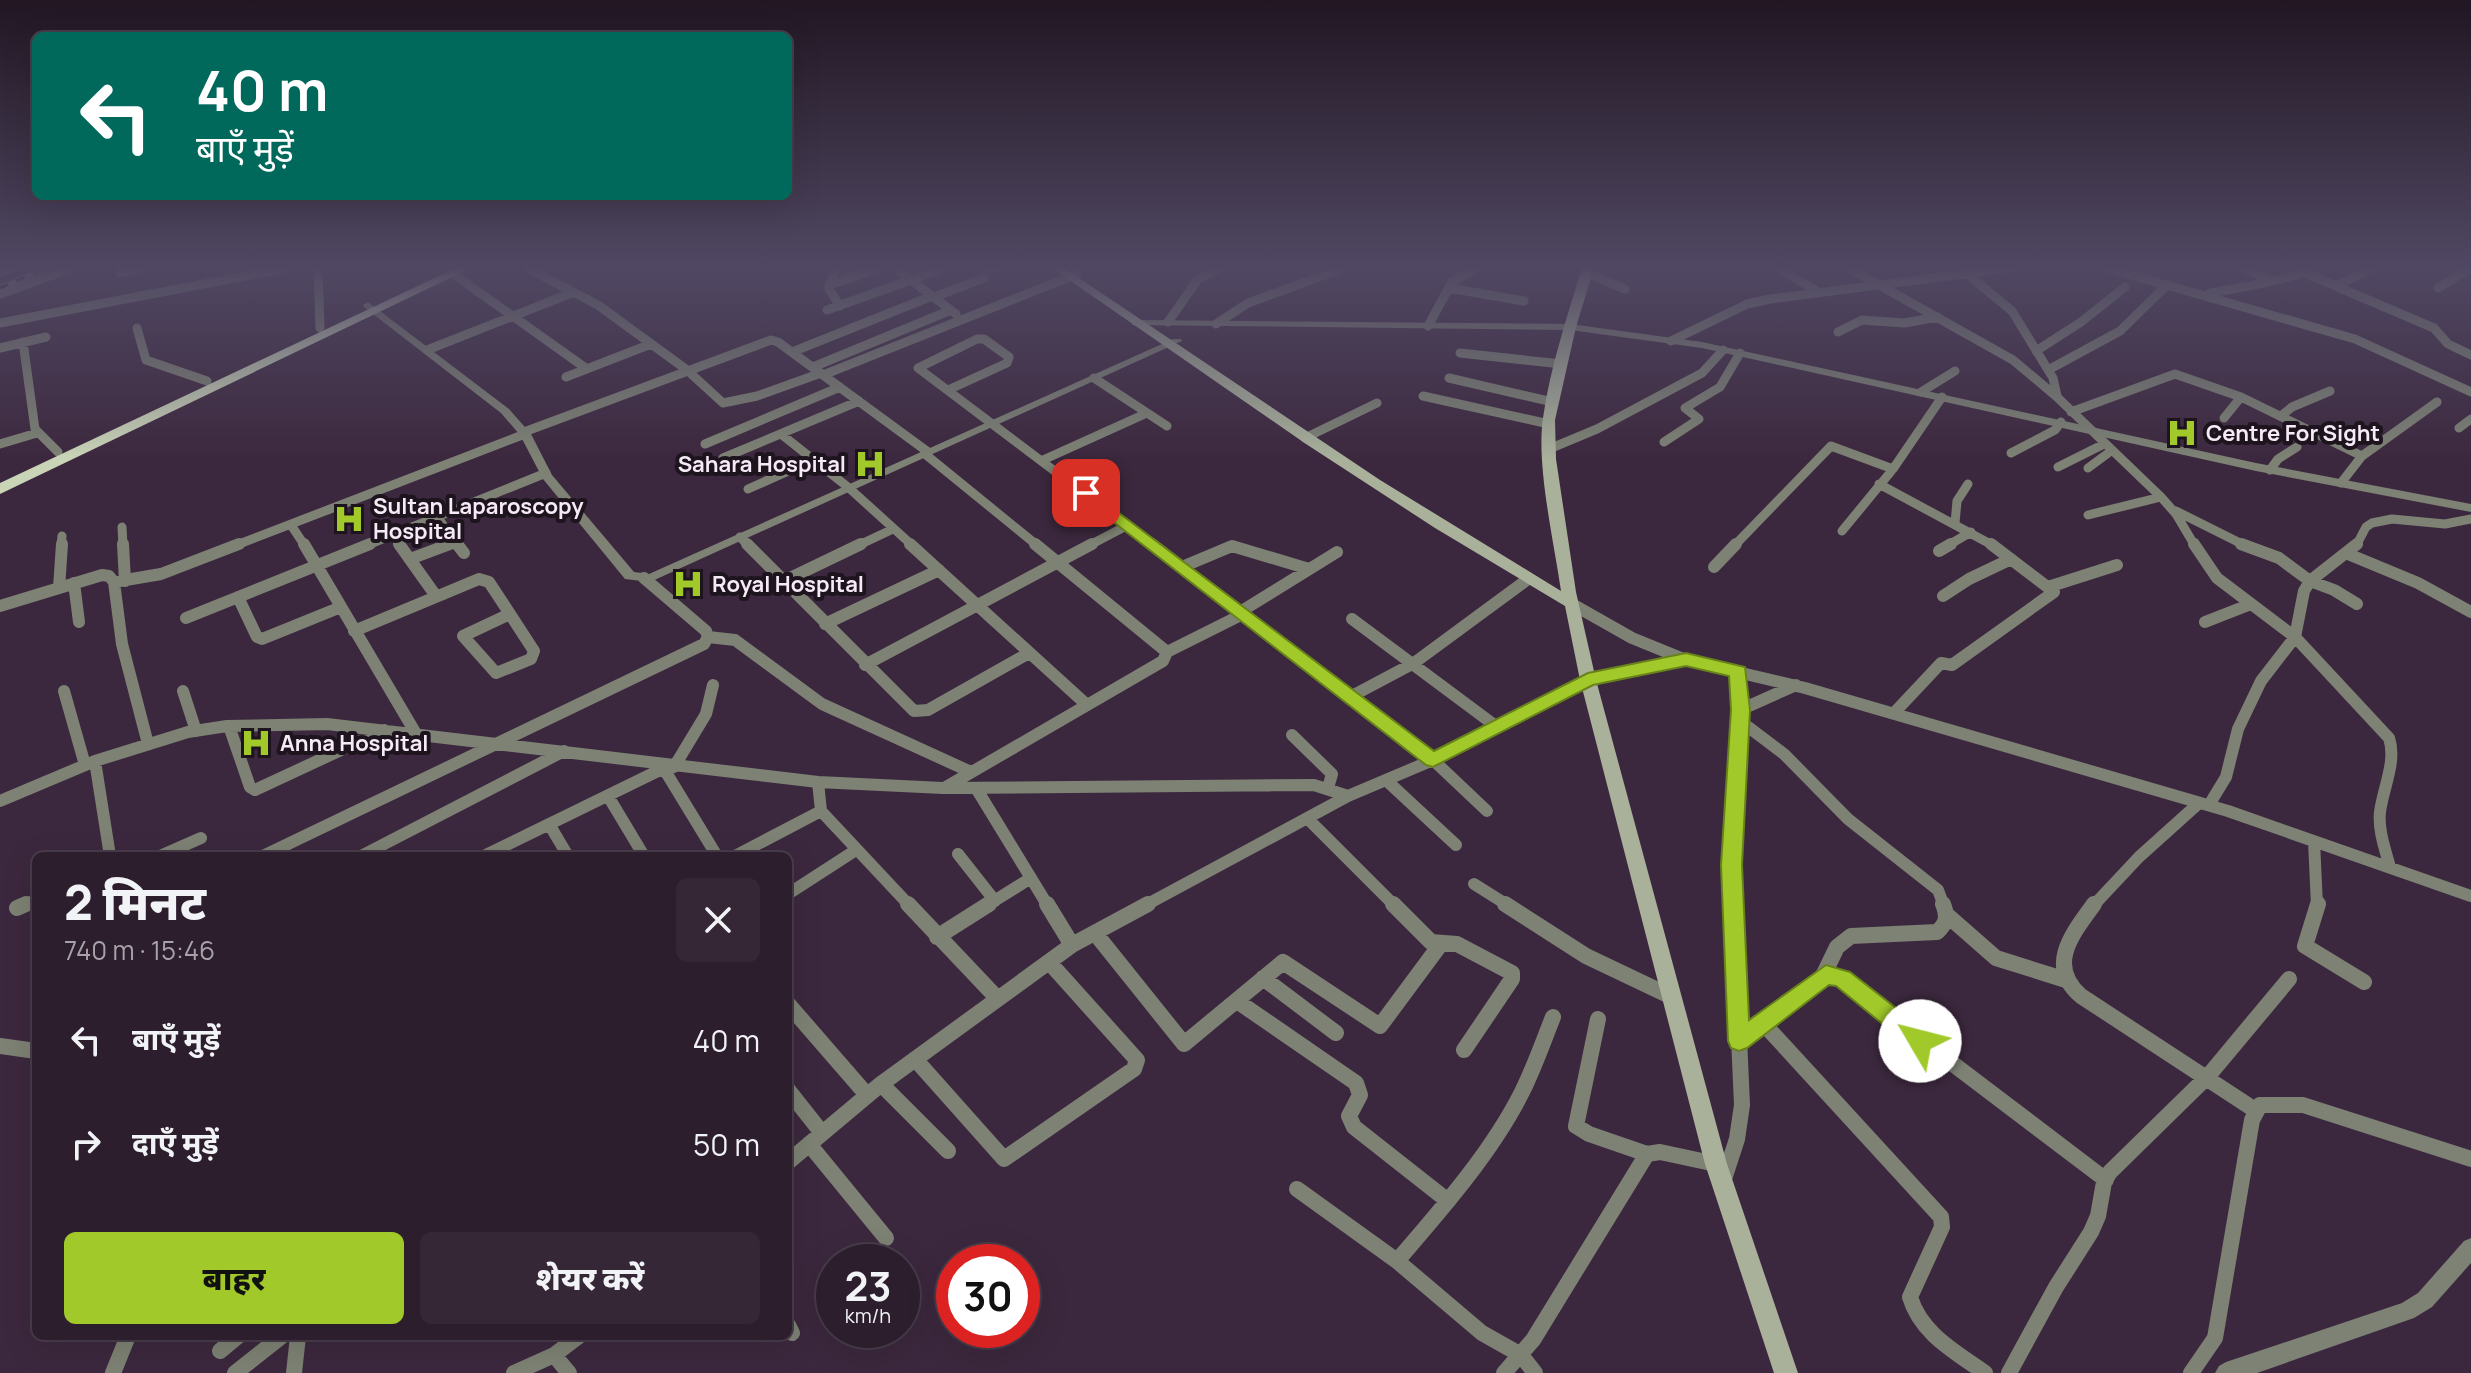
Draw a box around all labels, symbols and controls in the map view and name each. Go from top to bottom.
text: 40 m [196,51,328,128]
icon: left [64,64,168,168]
text: बाएँ मुड़ें [196,124,294,173]
hospital icon: Centre For Sight [2165,416,2199,450]
place label: Centre For Sight [2206,418,2380,448]
hospital icon: Sahara Hospital [853,447,887,481]
place label: Sahara Hospital [678,449,846,479]
pin [1052,459,1120,527]
icon: arrive [1064,471,1108,515]
place label: Sultan Laparoscopy Hospital [373,491,584,546]
hospital icon: Sultan Laparoscopy Hospital [332,502,366,536]
hospital icon: Royal Hospital [671,567,705,601]
place label: Royal Hospital [712,569,864,599]
hospital icon: Anna Hospital [239,726,273,760]
place label: Anna Hospital [280,728,429,758]
text: 2 मिनट [64,869,206,934]
button: close [676,878,760,962]
text: 740 m · 15:46 [64,932,215,968]
position arrow [1878,999,1962,1083]
icon: left [64,1018,108,1062]
text: बाएँ मुड़ें [132,1018,220,1059]
text: 40 m [693,1020,760,1061]
icon: right [64,1122,108,1166]
text: दाएँ मुड़ें [132,1122,219,1163]
text: 50 m [693,1124,760,1165]
button: बाहर [64,1232,404,1324]
button: शेयर करें [420,1232,760,1324]
speed limit sign: 30 [936,1244,1040,1348]
text: 23 [844,1258,892,1313]
text: km/h [845,1302,891,1329]

